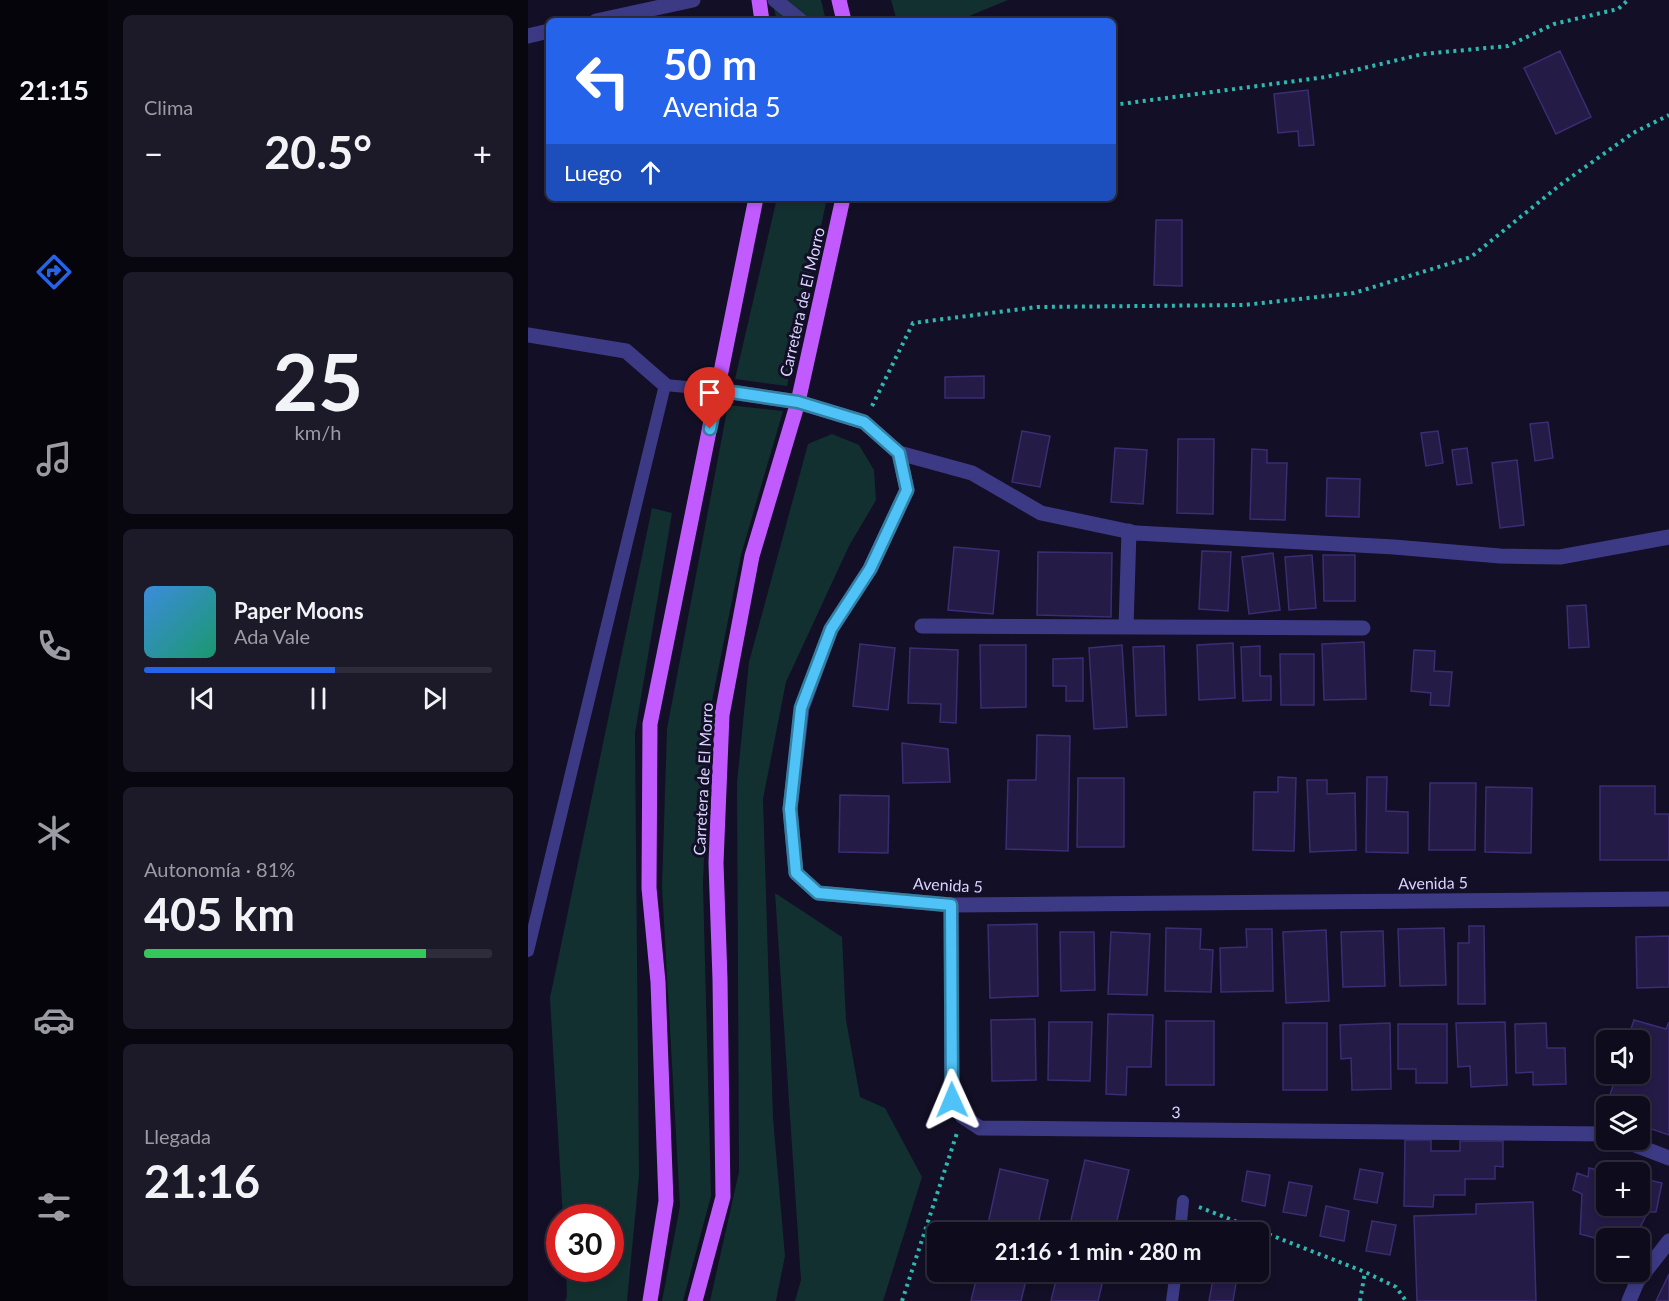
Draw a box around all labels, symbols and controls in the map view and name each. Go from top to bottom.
text: 50 m [663,39,757,89]
icon: left [564,42,642,120]
text: 21:15 [19,73,89,106]
text: Avenida 5 [663,90,781,123]
text: Clima [144,95,193,119]
text: 20.5° [264,125,372,179]
text: − [144,133,163,173]
text: + [473,133,492,173]
icon: ahead [634,156,667,189]
text: Luego [564,159,622,186]
street label: Carretera de El Morro [775,225,828,378]
icon: directions [33,251,75,293]
text: 25 [273,334,363,428]
pin [684,367,735,429]
icon: arrive [693,376,726,409]
text: km/h [295,420,341,444]
icon: music [33,438,75,480]
text: Paper Moons [234,597,364,624]
text: Ada Vale [234,624,310,648]
icon: phone [33,625,75,667]
icon: previous [186,682,219,715]
icon: pause [302,682,335,715]
icon: next [418,682,451,715]
street label: Carretera de El Morro [689,702,716,856]
icon: climate [33,812,75,854]
text: Autonomía · 81% [144,857,295,881]
street label: Avenida 5 [1398,872,1468,893]
street label: Avenida 5 [913,873,983,896]
text: 405 km [144,887,295,941]
icon: car [33,999,75,1041]
map controls [1596,1030,1650,1282]
button: sound [1596,1030,1650,1084]
position arrow [920,1068,984,1132]
button: layers [1596,1096,1650,1150]
street label: 3 [1171,1102,1181,1121]
text: Llegada [144,1124,211,1148]
text: 21:16 [144,1154,260,1208]
button: + [1596,1162,1650,1216]
icon: filters [33,1186,75,1228]
speed limit sign: 30 [546,1204,624,1282]
button: − [1596,1228,1650,1282]
text: 21:16 · 1 min · 280 m [995,1238,1201,1265]

